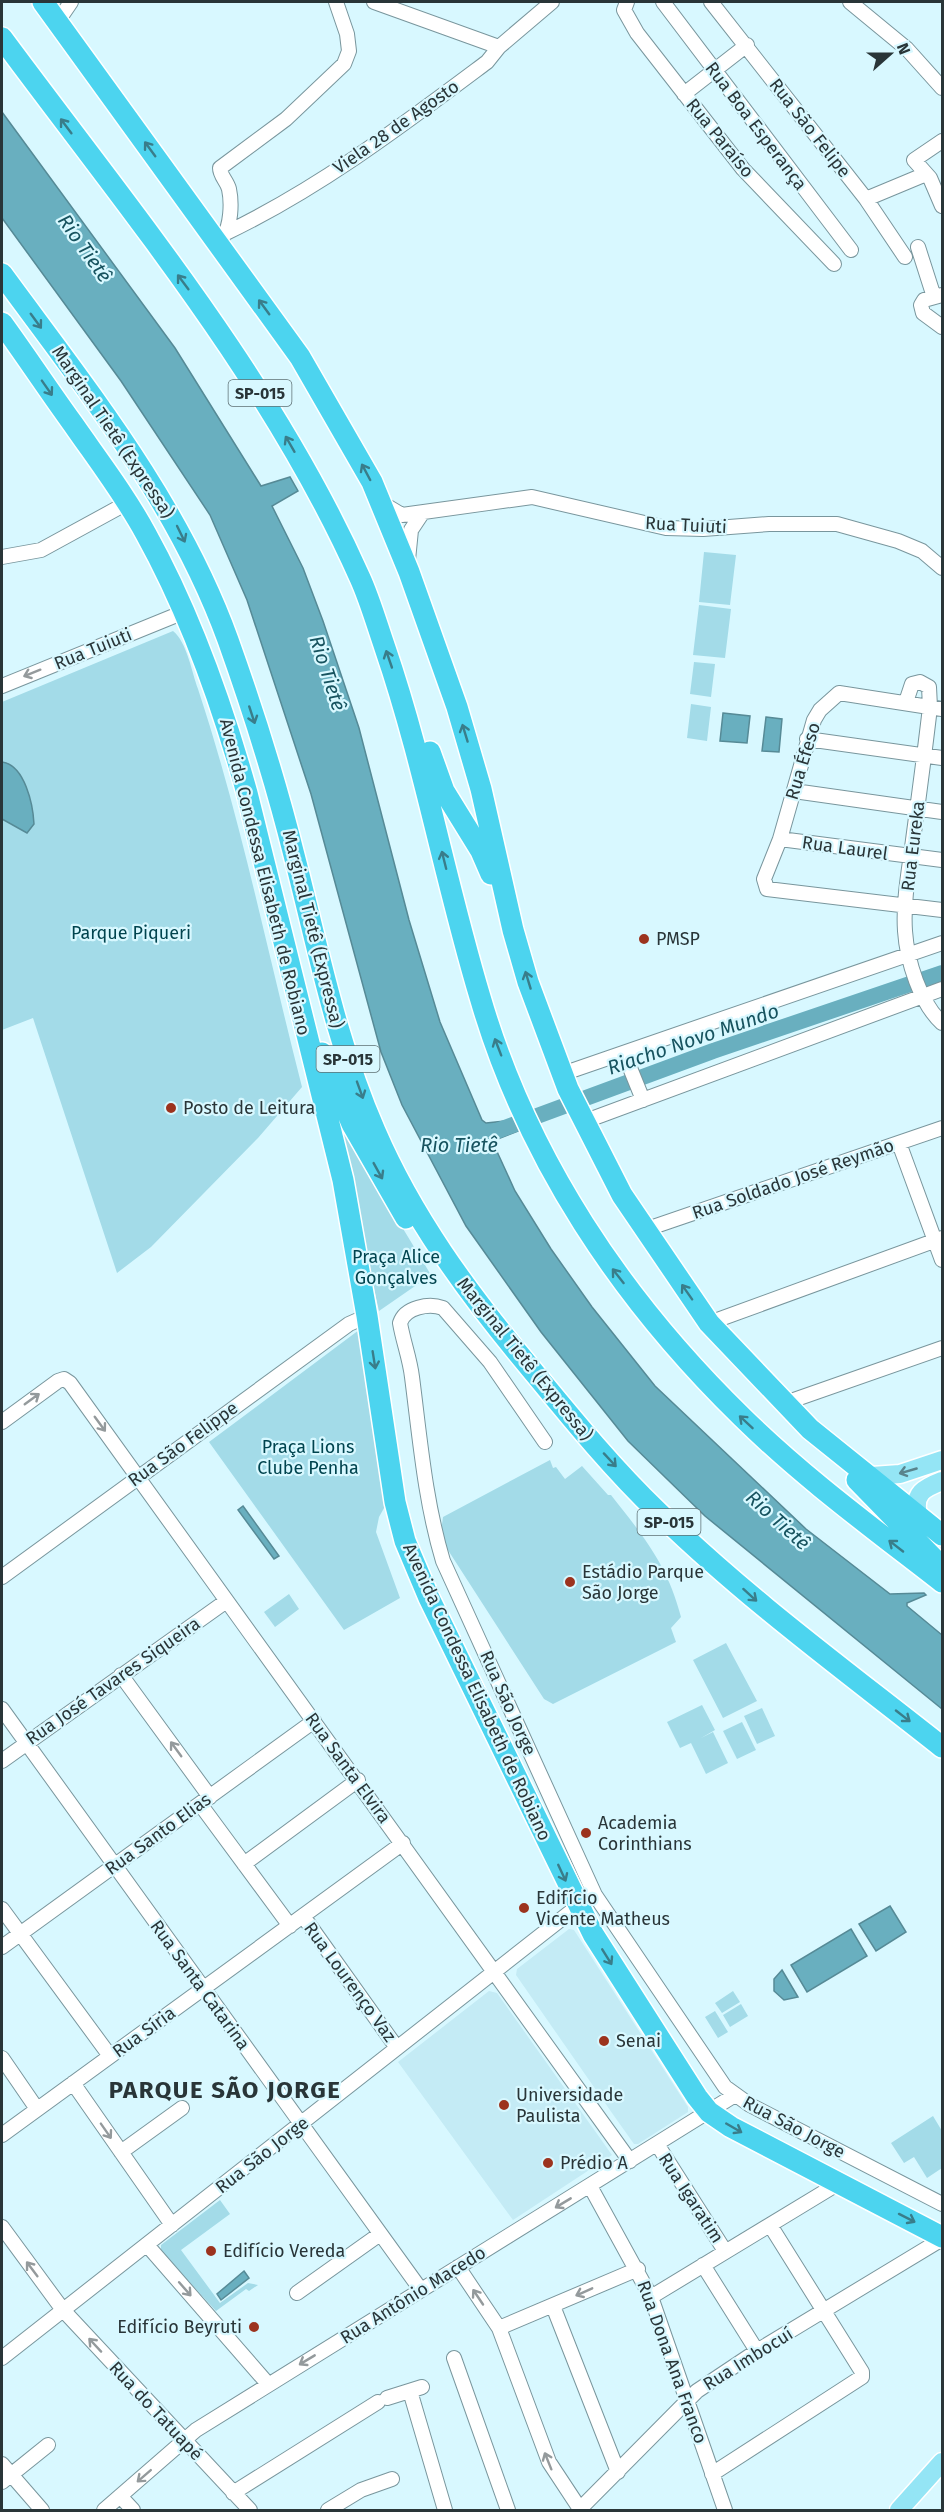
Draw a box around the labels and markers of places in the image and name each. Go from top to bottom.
place label: PMSP [656,928,700,950]
marker: PMSP [637,932,651,946]
place label: Posto de Leitura [183,1097,315,1119]
marker: Posto de Leitura [164,1101,178,1115]
place label: Estádio Parque São Jorge [582,1561,704,1604]
marker: Estádio Parque São Jorge [563,1575,577,1589]
place label: Academia Corinthians [598,1812,692,1855]
marker: Academia Corinthians [579,1826,593,1840]
place label: Edifício Vicente Matheus [536,1887,670,1930]
marker: Edifício Vicente Matheus [517,1901,531,1915]
place label: Senai [616,2030,661,2052]
marker: Senai [597,2034,611,2048]
place label: Universidade Paulista [516,2084,623,2127]
marker: Universidade Paulista [497,2098,511,2112]
place label: Prédio A [560,2152,628,2174]
marker: Prédio A [541,2156,555,2170]
place label: Edifício Vereda [223,2240,345,2262]
marker: Edifício Vereda [204,2244,218,2258]
place label: Edifício Beyruti [117,2316,242,2338]
marker: Edifício Beyruti [247,2320,261,2334]

